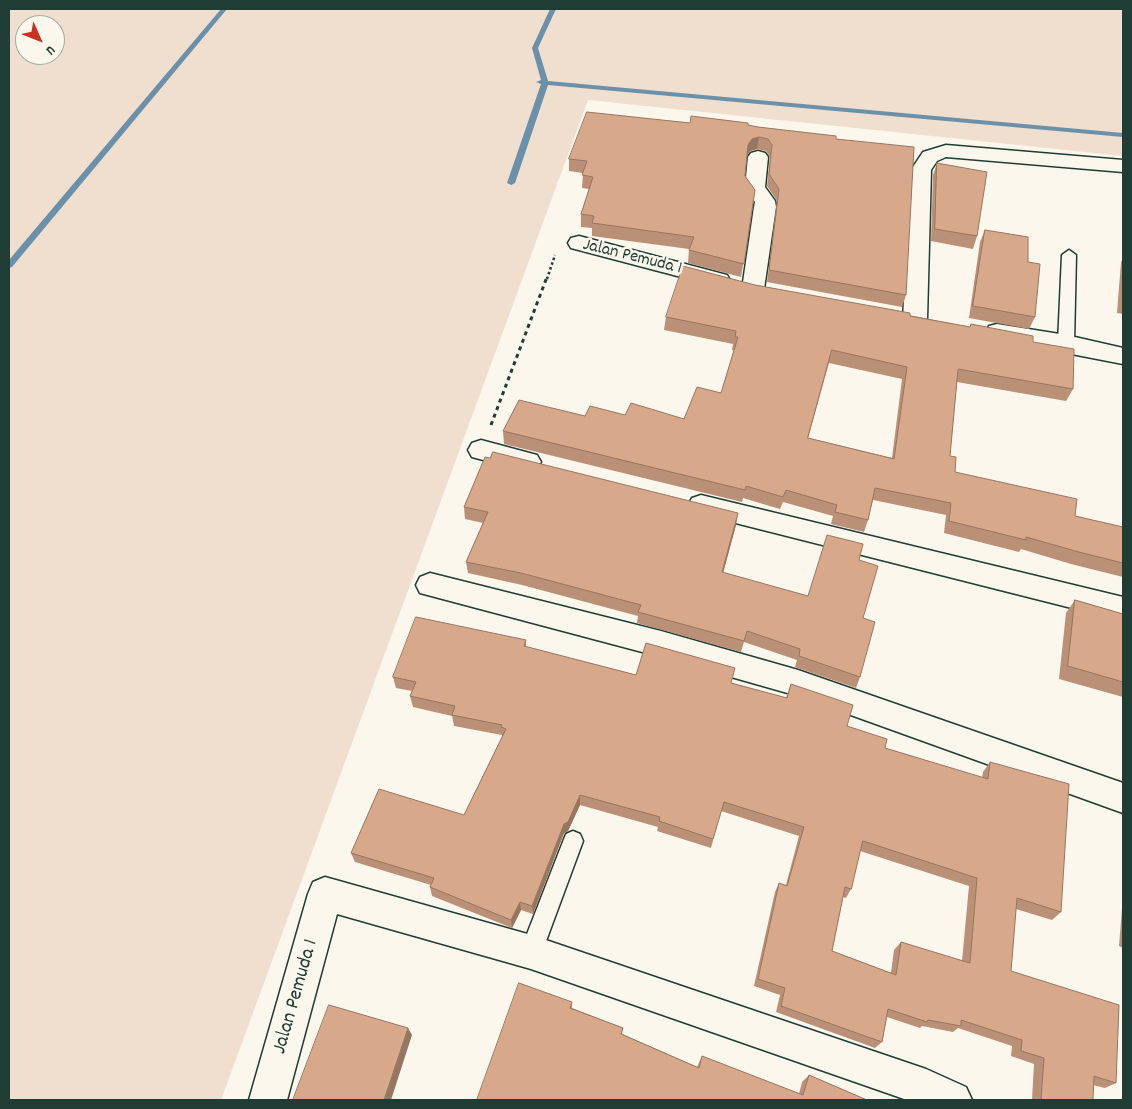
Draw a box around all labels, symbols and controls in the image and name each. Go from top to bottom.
north arrow [15,15,65,65]
text: U [41,40,60,59]
street label: Jalan Pemuda 1 [580,235,684,281]
street label: Jalan Pemuda 1 [269,937,325,1057]

